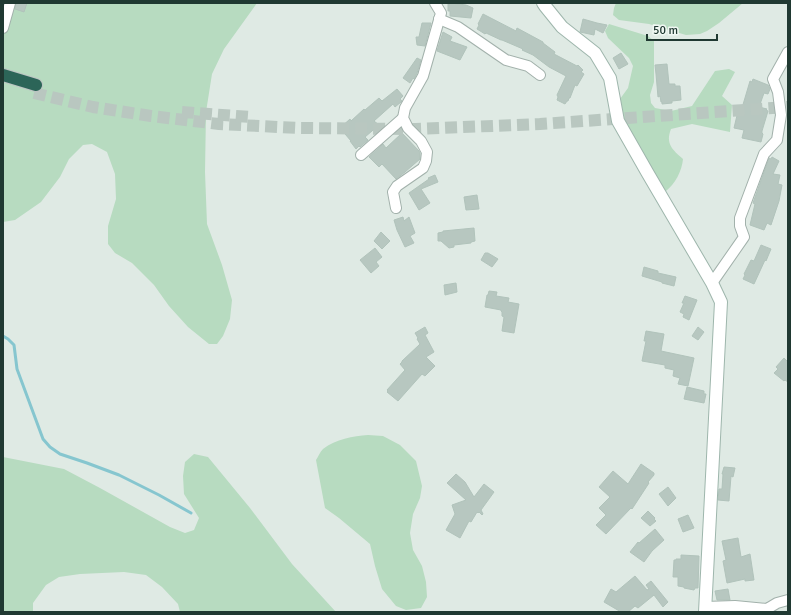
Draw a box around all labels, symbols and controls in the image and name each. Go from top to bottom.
scale bar [647,16,717,42]
text: 50 m [653,23,678,38]

